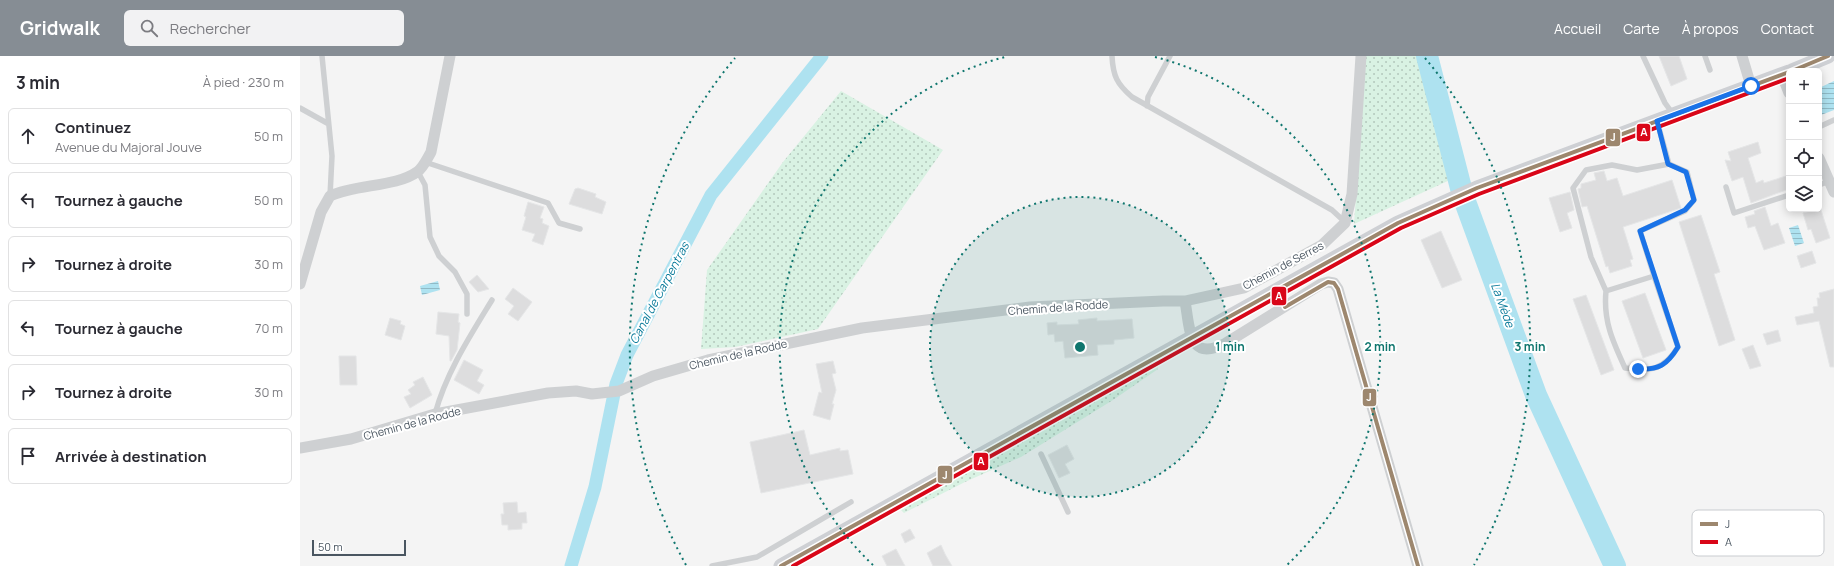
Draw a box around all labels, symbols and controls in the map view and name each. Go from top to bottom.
search box [124,10,404,46]
text: Gridwalk [20,15,100,41]
icon: search [138,17,160,39]
text: Rechercher [170,18,251,39]
text: Accueil [1554,19,1601,38]
text: Carte [1623,19,1660,38]
text: À propos [1682,19,1739,38]
text: Contact [1761,19,1814,38]
map controls [1786,68,1822,212]
button: + [1786,68,1822,104]
text: 3 min [16,71,60,94]
text: À pied · 230 m [203,73,284,91]
route start [1742,77,1760,95]
button: − [1786,104,1822,140]
text: Continuez [55,117,131,138]
line badge: A [1636,123,1651,142]
text: A [1640,124,1648,139]
icon: ahead [17,125,39,147]
text: 50 m [254,127,283,145]
line badge: J [1605,128,1621,147]
text: J [1610,129,1616,144]
text: Avenue du Majoral Jouve [55,138,202,156]
button: locate [1786,140,1822,176]
button: layers [1786,176,1822,212]
icon: left [17,189,39,211]
text: Tournez à gauche [55,190,183,211]
text: 50 m [254,191,283,209]
street label: Chemin de Serres [1240,237,1326,293]
water label: Canal de Carpentras [625,238,694,347]
icon: right [17,253,39,275]
text: Tournez à droite [55,254,172,275]
text: 30 m [254,255,283,273]
water label: La Mède [1487,280,1519,331]
line badge: A [1271,286,1287,306]
text: A [1275,288,1283,303]
street label: Chemin de la Rodde [1007,296,1109,318]
icon: left [17,317,39,339]
text: Tournez à gauche [55,318,183,339]
text: 70 m [255,319,283,337]
street label: Chemin de la Rodde [687,335,789,373]
text: 1 min [1215,338,1245,355]
text: 2 min [1364,338,1396,355]
text: 3 min [1514,338,1546,355]
centre of rings [1073,340,1087,354]
route end [1629,360,1647,378]
icon: right [17,381,39,403]
text: Tournez à droite [55,382,172,403]
text: 30 m [254,383,283,401]
line badge: J [1362,388,1377,407]
text: J [1366,389,1372,404]
street label: Chemin de la Rodde [362,403,463,443]
icon: arrive [17,445,39,467]
text: Arrivée à destination [55,446,207,467]
line badge: A [973,452,989,471]
text: A [977,453,985,468]
line badge: J [937,465,953,484]
text: J [942,467,948,482]
legend [1692,510,1824,556]
text: J [1725,516,1730,531]
text: A [1725,534,1732,549]
scale bar [312,538,406,557]
text: 50 m [318,539,343,554]

